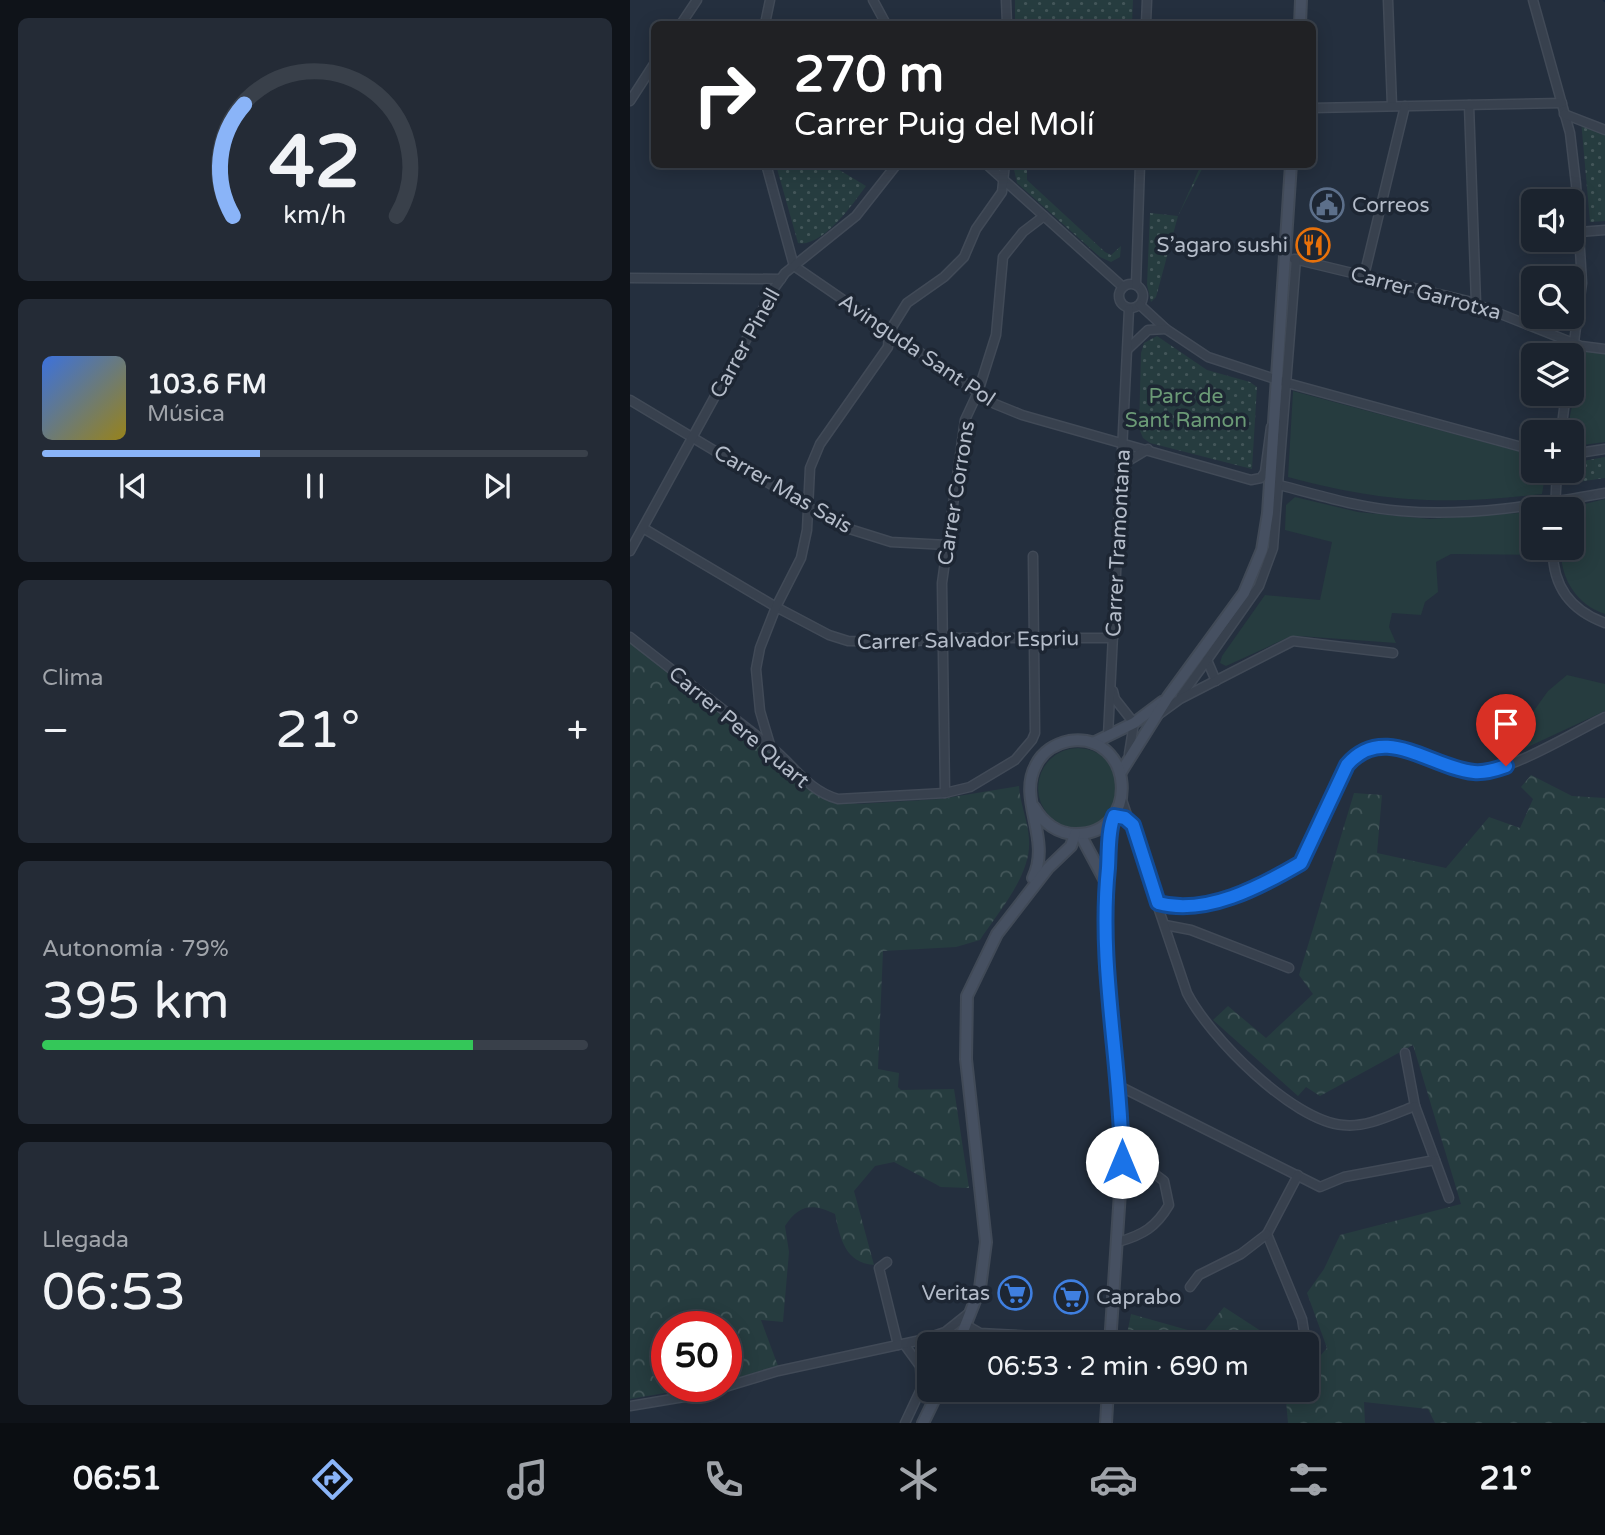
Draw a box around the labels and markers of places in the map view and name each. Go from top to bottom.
public building icon: Correos [1308,186,1346,224]
place label: Correos [1352,193,1430,218]
restaurant icon: S’agaro sushi [1294,226,1332,264]
place label: S’agaro sushi [1157,233,1288,258]
pin [1476,694,1536,766]
supermarket icon: Veritas [996,1274,1034,1312]
supermarket icon: Caprabo [1052,1278,1090,1316]
place label: Veritas [922,1281,990,1306]
place label: Caprabo [1096,1285,1182,1310]

